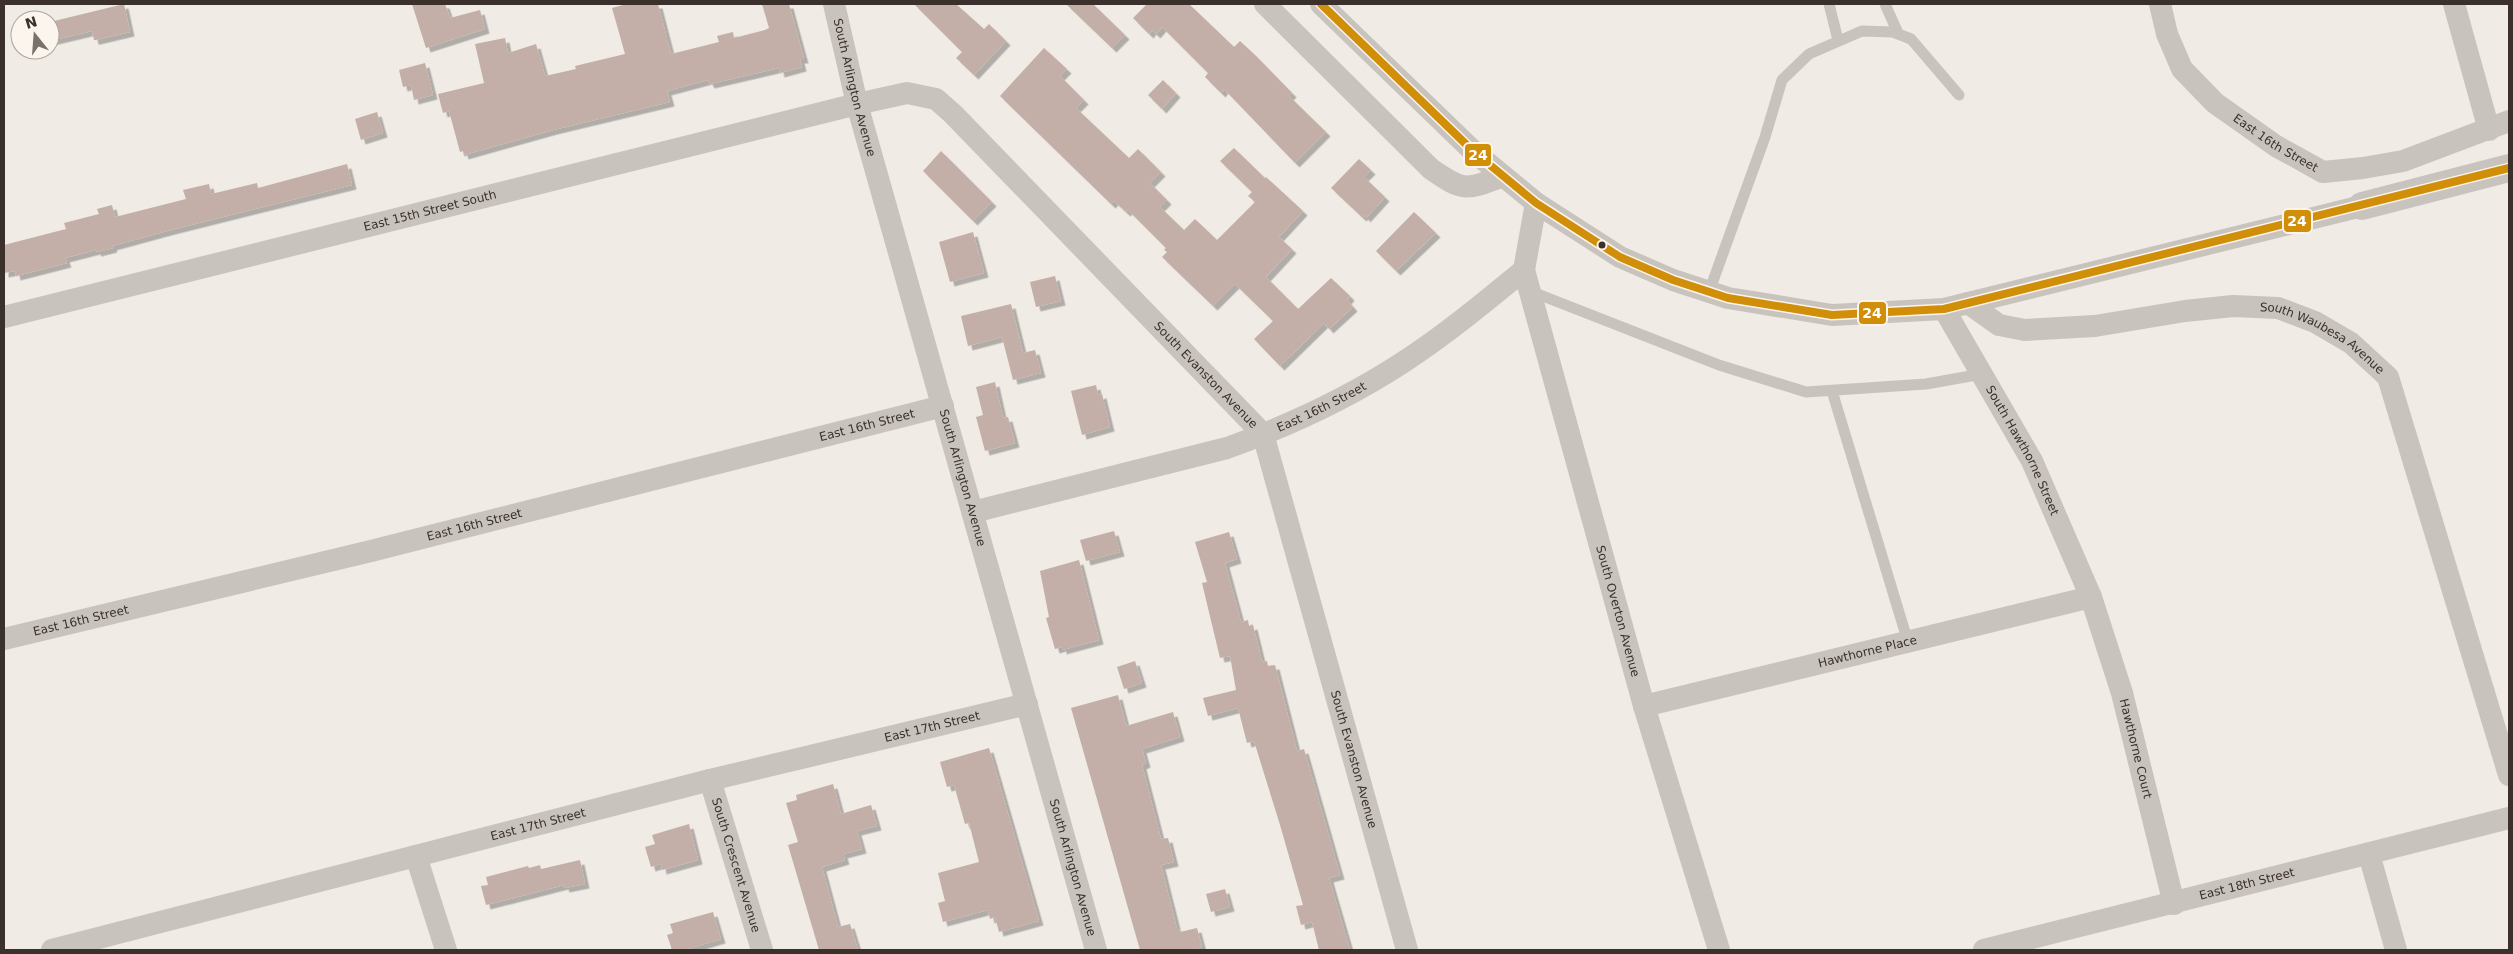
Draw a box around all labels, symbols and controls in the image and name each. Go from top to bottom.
north arrow [10,10,60,60]
text: N [23,13,39,32]
street label: South Arlington Avenue [831,17,879,158]
street label: East 16th Street [2230,111,2321,175]
line badge: 24 [1464,143,1492,167]
text: 24 [1468,147,1488,163]
street label: East 15th Street South [362,187,498,234]
line badge: 24 [2283,209,2312,233]
text: 24 [2287,213,2307,229]
unlabelled marker [1597,240,1607,250]
street label: South Waubesa Avenue [2260,300,2387,377]
line badge: 24 [1858,301,1887,325]
text: 24 [1862,305,1882,321]
street label: South Evanston Avenue [1151,319,1261,431]
street label: East 16th Street [1275,379,1369,435]
street label: South Hawthorne Street [1983,383,2062,518]
street label: East 16th Street [818,406,916,444]
street label: South Arlington Avenue [937,408,989,548]
street label: East 16th Street [425,506,524,544]
street label: South Overton Avenue [1593,544,1643,679]
street label: East 16th Street [32,602,130,639]
street label: Hawthorne Place [1817,633,1918,670]
street label: South Evanston Avenue [1328,689,1380,830]
street label: Hawthorne Court [2117,697,2155,800]
street label: East 17th Street [883,708,982,745]
street label: South Crescent Avenue [709,796,763,934]
street label: South Arlington Avenue [1047,797,1099,938]
street label: East 17th Street [489,805,587,843]
street label: East 18th Street [2198,865,2296,903]

